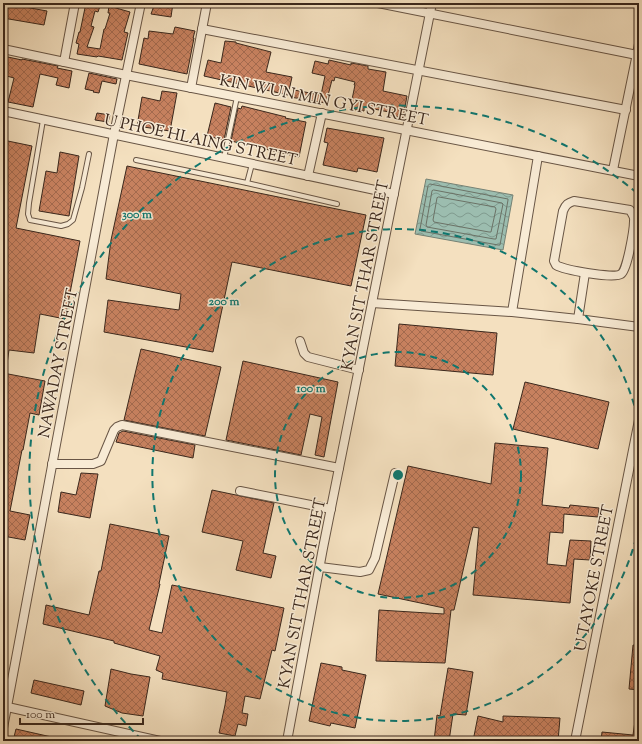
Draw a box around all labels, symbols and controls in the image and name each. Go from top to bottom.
street label: KIN WUN MIN GYI STREET [217,70,430,133]
street label: U PHOE HLAING STREET [101,110,299,173]
street label: KYAN SIT THAR STREET [337,178,396,373]
text: 300 m [122,206,152,224]
street label: NAWADAY STREET [34,287,85,440]
text: 200 m [209,293,239,311]
text: 100 m [295,380,326,398]
centre of rings [391,468,405,482]
street label: KYAN SIT THAR STREET [274,496,333,691]
street label: U TAYOKE STREET [570,503,621,654]
scale bar [20,700,143,726]
text: 100 m [26,706,55,724]

